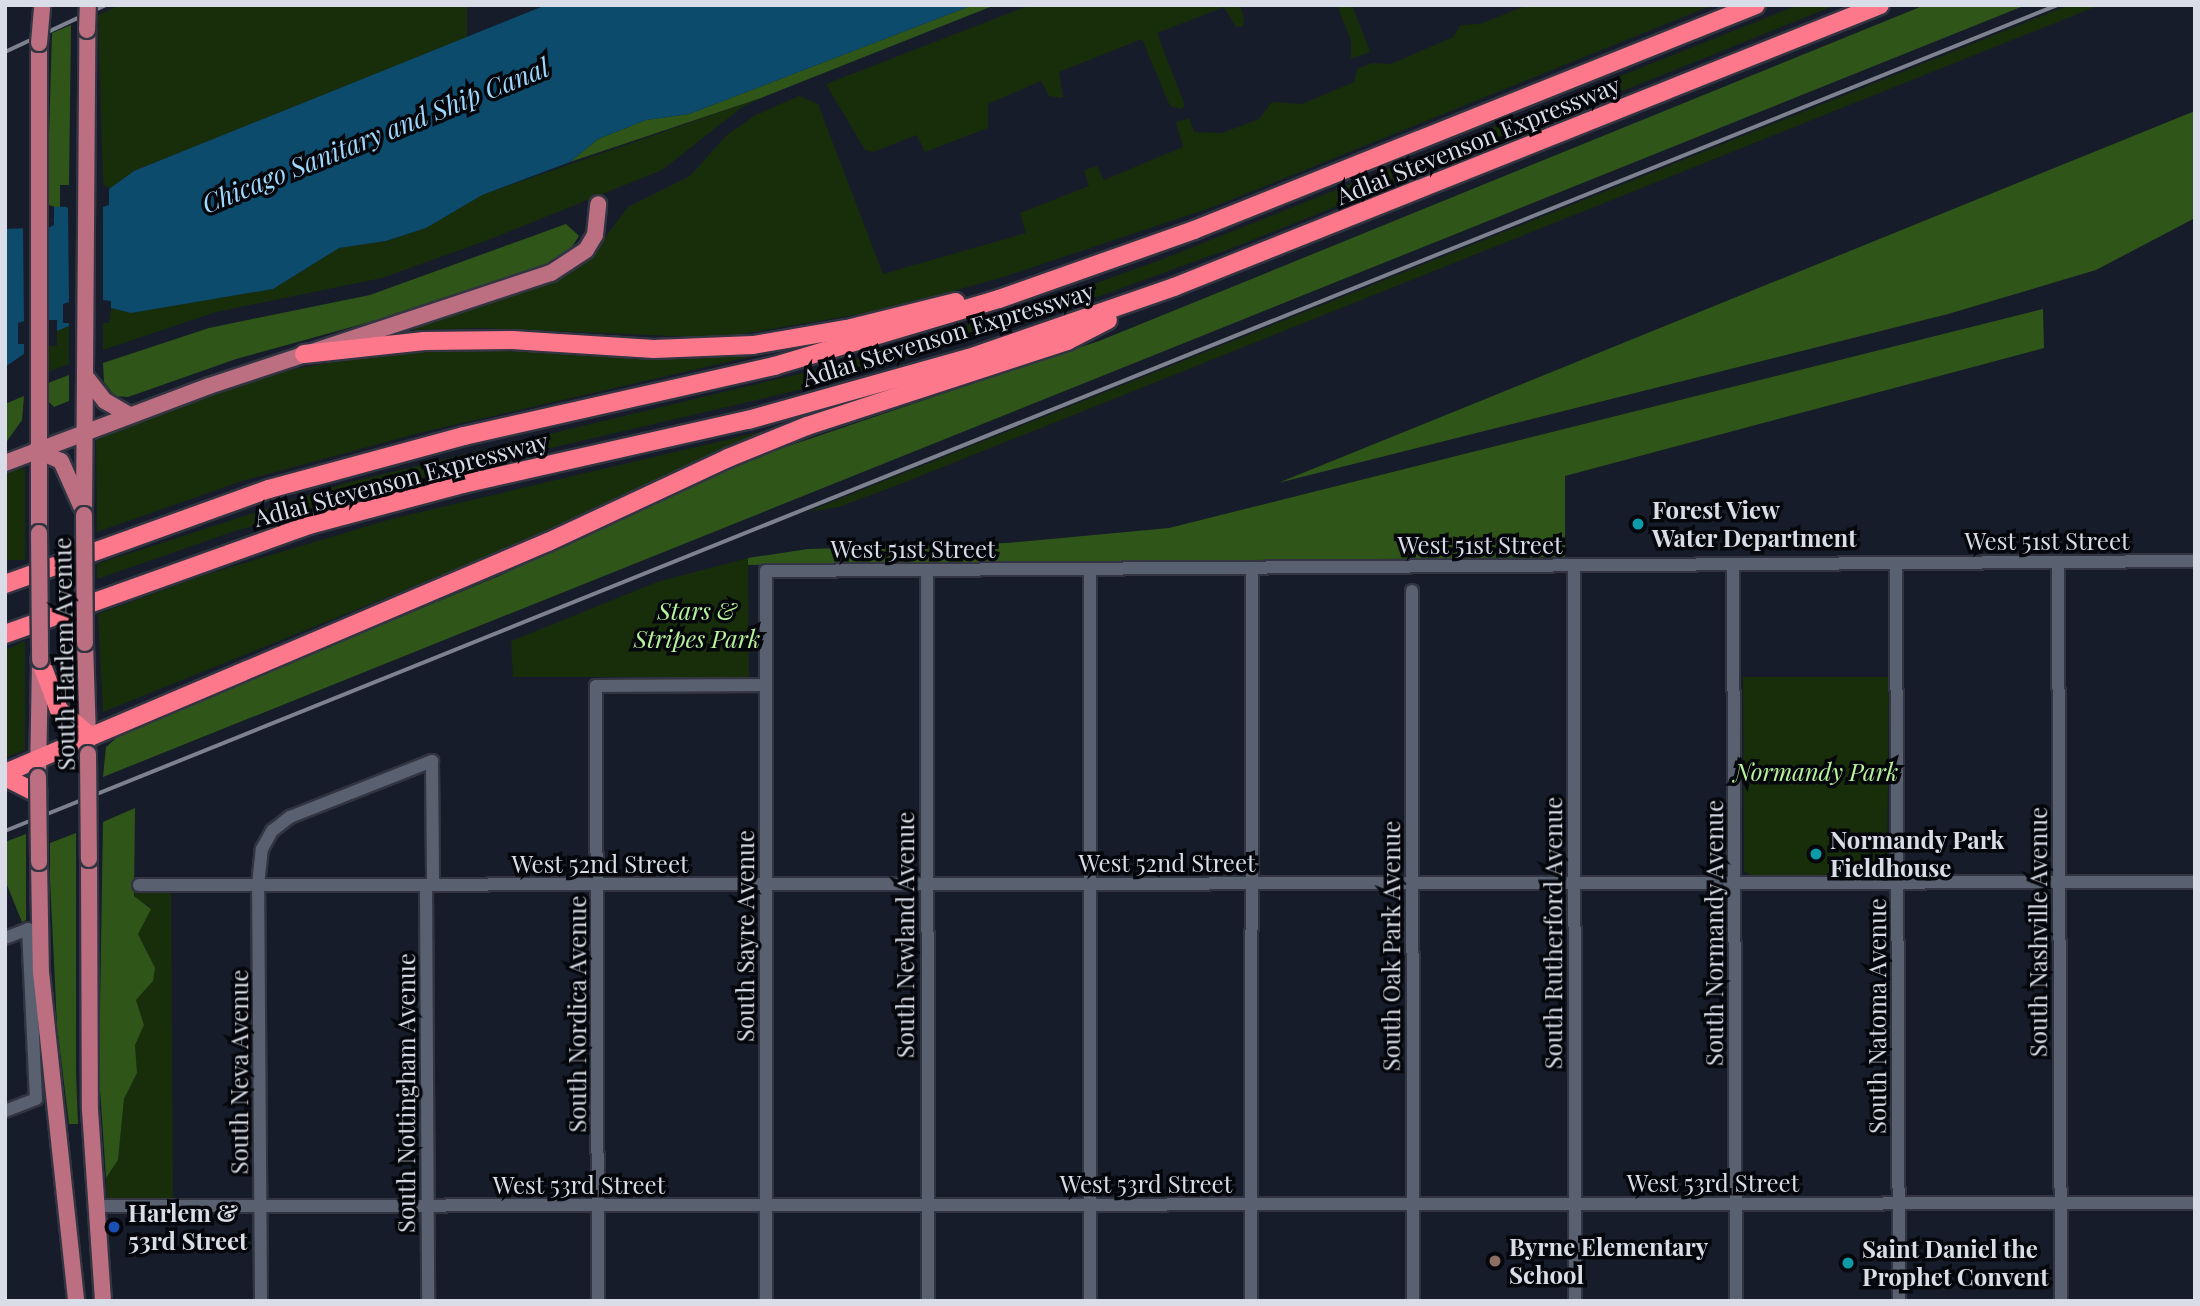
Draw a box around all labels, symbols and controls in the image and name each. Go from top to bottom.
water label: Chicago Sanitary and Ship Canal [197,51,553,219]
street label: Adlai Stevenson Expressway [1332,70,1624,210]
street label: Adlai Stevenson Expressway [799,276,1097,392]
street label: Adlai Stevenson Expressway [251,426,551,532]
place label: Forest View Water Department [1652,496,1857,552]
marker: Forest View Water Department [1630,516,1646,532]
street label: West 51st Street [1964,527,2130,555]
street label: West 51st Street [1397,531,1563,559]
street label: West 51st Street [830,535,996,563]
street label: South Harlem Avenue [48,537,80,771]
park label: Stars & Stripes Park [634,597,760,653]
park label: Normandy Park [1734,758,1898,786]
street label: South Rutherford Avenue [1539,796,1567,1070]
street label: South Normandy Avenue [1700,799,1728,1067]
street label: South Nashville Avenue [2024,806,2052,1058]
street label: South Newland Avenue [891,811,919,1059]
street label: South Oak Park Avenue [1377,820,1405,1072]
place label: Normandy Park Fieldhouse [1830,826,2005,882]
street label: South Sayre Avenue [731,829,759,1043]
marker: Normandy Park Fieldhouse [1808,846,1824,862]
street label: West 52nd Street [1078,849,1256,877]
street label: West 52nd Street [511,850,689,878]
street label: South Nordica Avenue [563,895,591,1133]
street label: South Natoma Avenue [1863,897,1891,1135]
street label: South Nottingham Avenue [392,953,420,1233]
street label: South Neva Avenue [225,969,253,1175]
street label: West 53rd Street [1627,1169,1799,1197]
street label: West 53rd Street [1060,1170,1232,1198]
street label: West 53rd Street [493,1171,665,1199]
place label: Harlem & 53rd Street [128,1199,248,1255]
marker: Harlem & 53rd Street [106,1219,122,1235]
place label: Byrne Elementary School [1509,1233,1708,1289]
place label: Saint Daniel the Prophet Convent [1862,1235,2049,1291]
marker: Byrne Elementary School [1487,1253,1503,1269]
marker: Saint Daniel the Prophet Convent [1840,1255,1856,1271]

